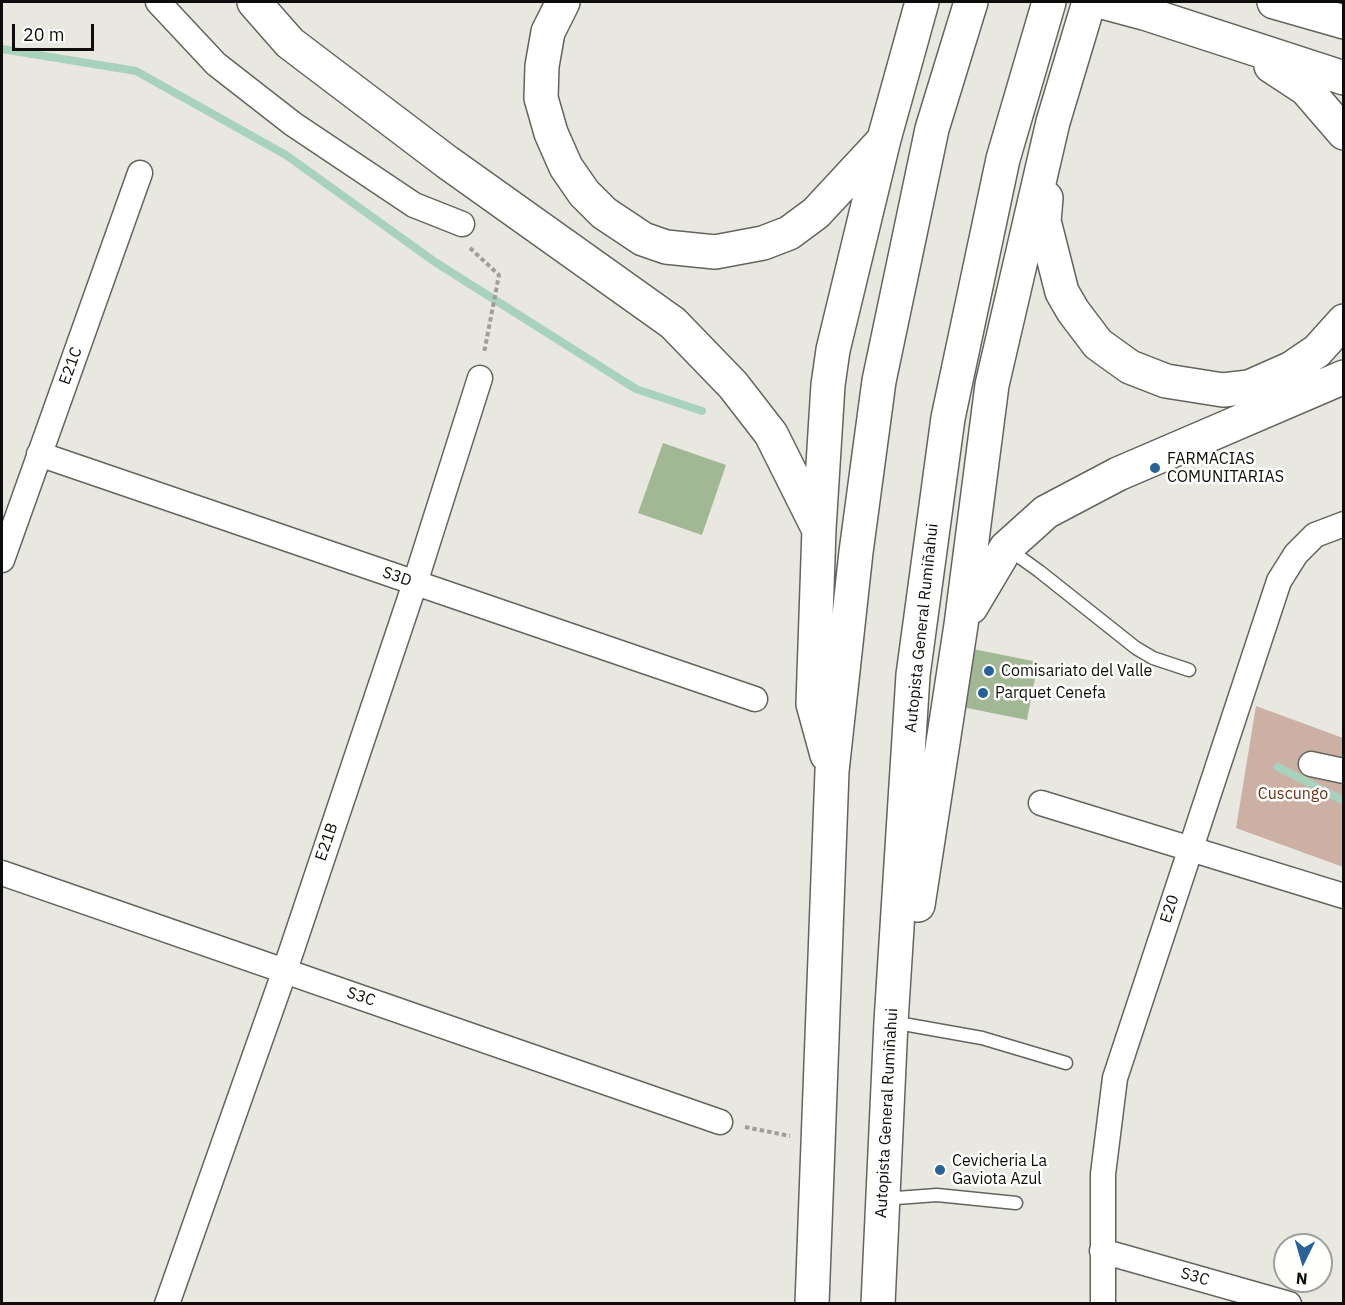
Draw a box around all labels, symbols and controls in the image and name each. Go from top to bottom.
scale bar [15,12,98,50]
text: 20 m [23,23,65,46]
street label: E21C [55,345,87,387]
place label: FARMACIAS COMUNITARIAS [1167,449,1284,487]
marker: FARMACIAS COMUNITARIAS [1148,461,1162,475]
street label: Autopista General Rumiñahui [901,523,943,733]
street label: S3D [380,563,414,591]
place label: Comisariato del Valle [1001,661,1152,681]
marker: Comisariato del Valle [982,664,996,678]
place label: Parquet Cenefa [995,683,1106,703]
marker: Parquet Cenefa [976,686,990,700]
park label: Cuscungo [1258,784,1328,804]
street label: E21B [312,820,342,864]
street label: E20 [1156,892,1184,926]
street label: S3C [344,983,378,1011]
street label: Autopista General Rumiñahui [872,1008,902,1218]
place label: Cevicheria La Gaviota Azul [952,1151,1047,1189]
marker: Cevicheria La Gaviota Azul [933,1163,947,1177]
north arrow [1273,1233,1333,1293]
street label: S3C [1178,1264,1212,1290]
text: N [1295,1268,1308,1289]

